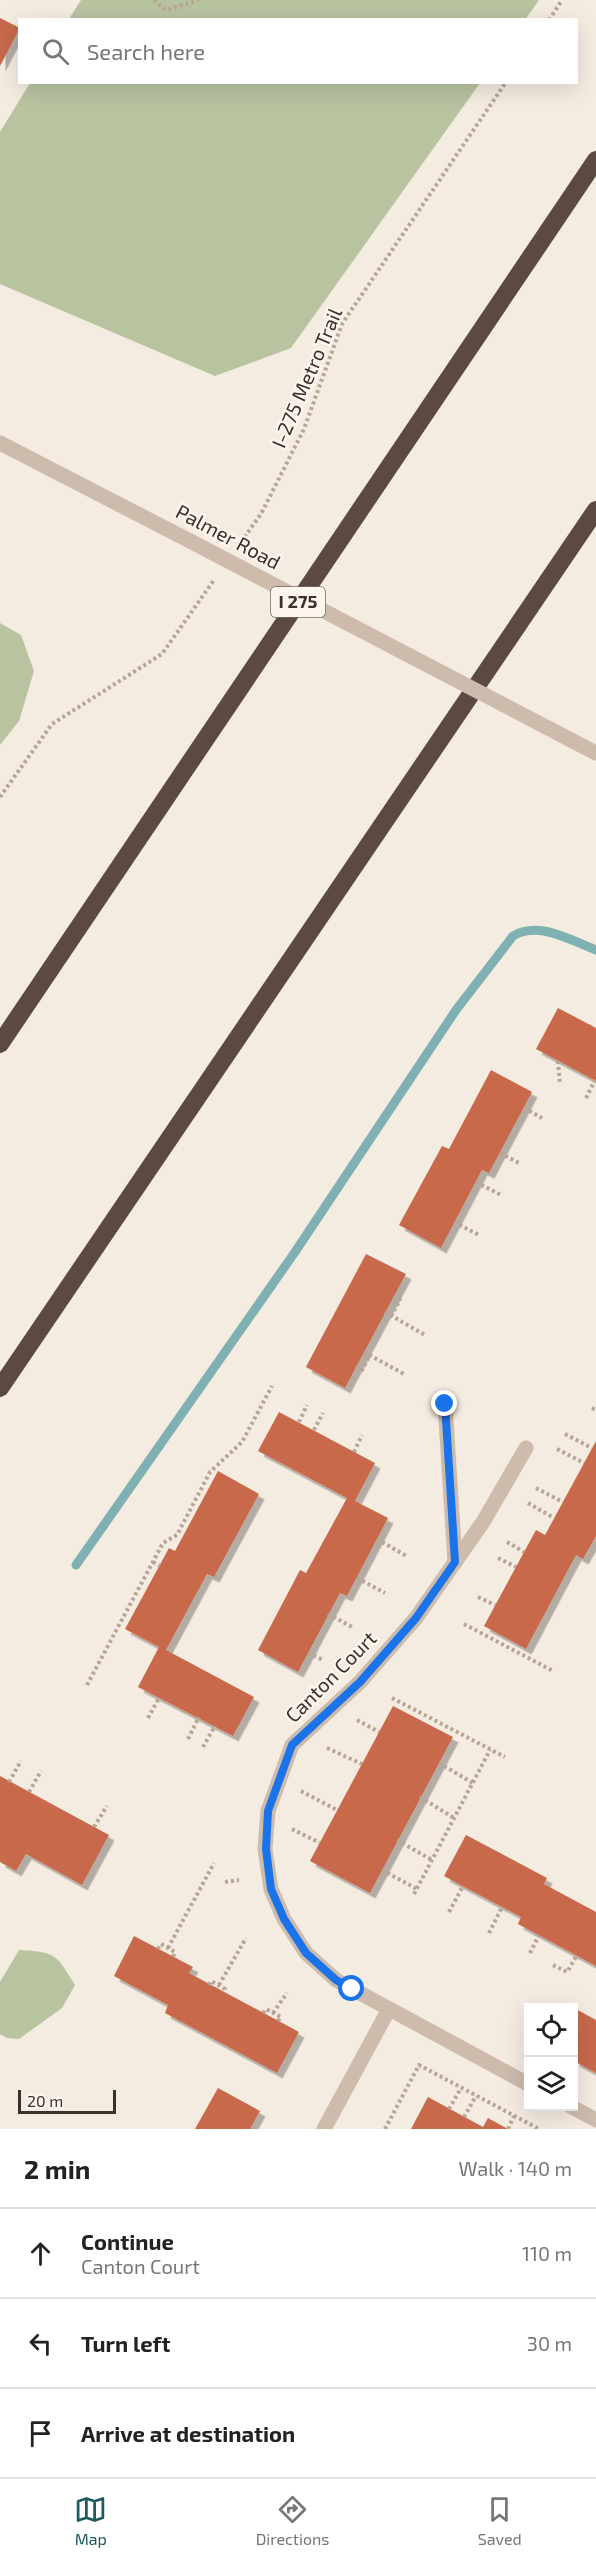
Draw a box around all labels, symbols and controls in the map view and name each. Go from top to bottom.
search box [18,18,578,84]
icon: search [39,35,72,68]
text: Search here [87,38,205,64]
street label: I-275 Metro Trail [266,304,346,451]
street label: Palmer Road [172,499,285,574]
road number: I 275 [271,587,325,617]
route end [431,1390,457,1416]
street label: Canton Court [280,1626,381,1727]
route start [338,1975,364,2001]
map controls [524,2003,578,2111]
button: locate [524,2003,578,2057]
button: layers [524,2057,578,2111]
scale bar [18,2087,116,2114]
text: 20 m [27,2091,63,2110]
text: 2 min [24,2153,90,2184]
text: Walk · 140 m [458,2156,572,2180]
text: Continue [81,2228,174,2254]
icon: ahead [24,2237,57,2270]
text: 110 m [522,2241,572,2265]
text: Canton Court [81,2254,200,2278]
icon: left [24,2327,57,2360]
text: Turn left [81,2330,170,2356]
text: 30 m [527,2331,572,2355]
icon: arrive [24,2417,57,2450]
text: Arrive at destination [81,2420,295,2446]
tab: Map [74,2493,107,2548]
tab: Directions [256,2493,329,2548]
tab: Saved [478,2493,522,2548]

